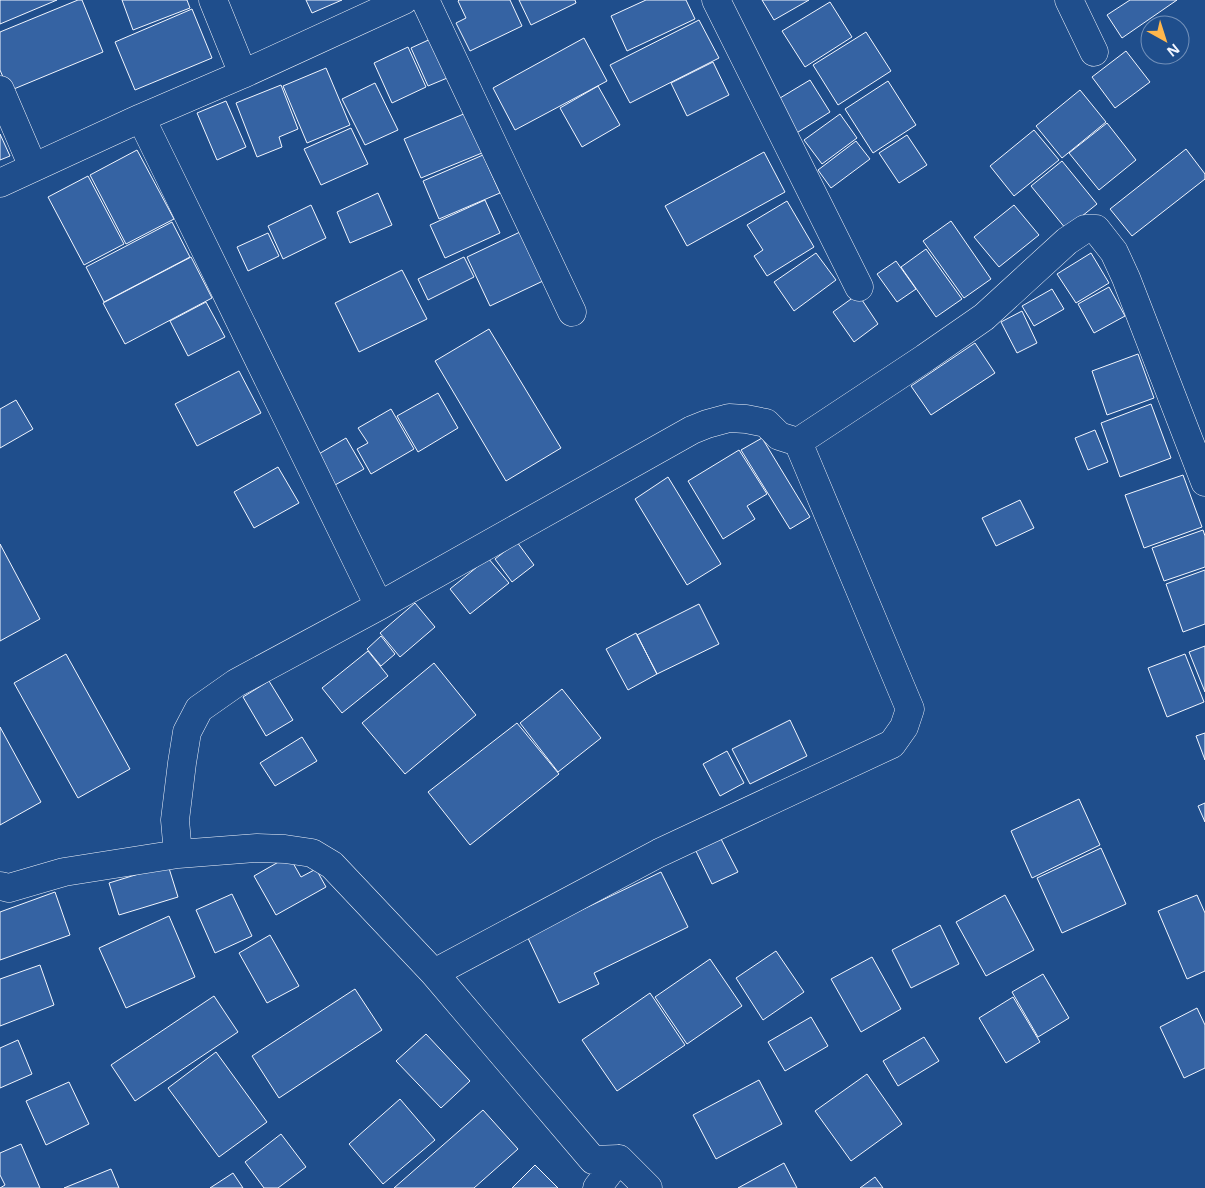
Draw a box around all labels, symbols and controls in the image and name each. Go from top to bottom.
north arrow [1140,15,1190,65]
text: N [1163,40,1184,61]

